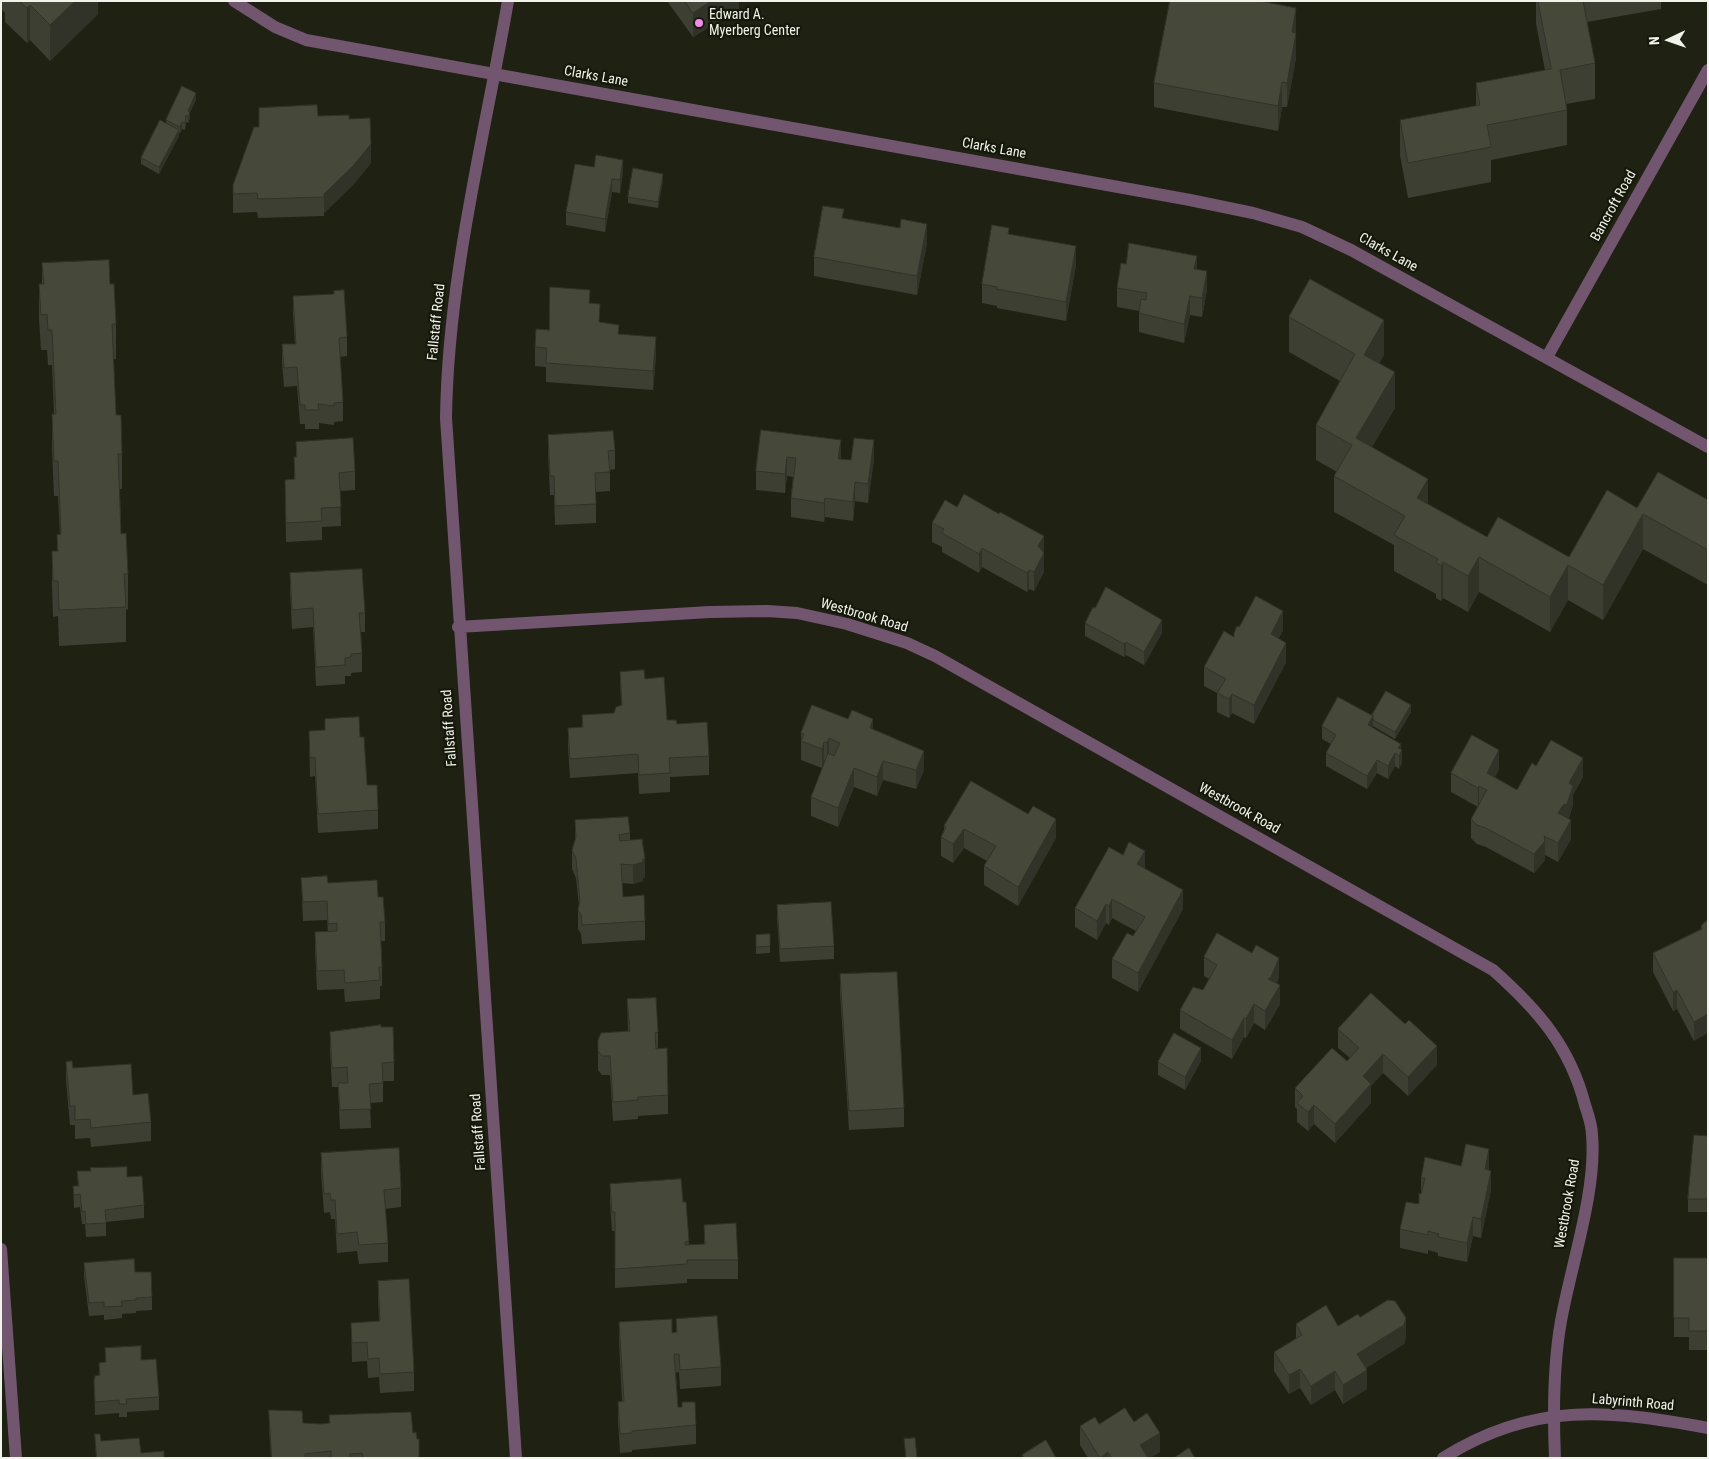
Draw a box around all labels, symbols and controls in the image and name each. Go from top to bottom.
place label: Edward A. Myerberg Center [709,7,800,40]
north arrow [1644,15,1694,65]
marker: Edward A. Myerberg Center [693,17,705,29]
text: N [1646,36,1662,45]
street label: Clarks Lane [563,63,629,91]
street label: Clarks Lane [961,135,1027,163]
street label: Bancroft Road [1588,168,1640,244]
street label: Clarks Lane [1356,230,1420,276]
street label: Fallstaff Road [425,283,449,361]
street label: Westbrook Road [818,595,910,637]
street label: Fallstaff Road [439,689,461,767]
street label: Westbrook Road [1195,780,1283,838]
street label: Fallstaff Road [468,1093,490,1171]
street label: Westbrook Road [1552,1158,1584,1250]
street label: Labyrinth Road [1591,1391,1675,1415]

